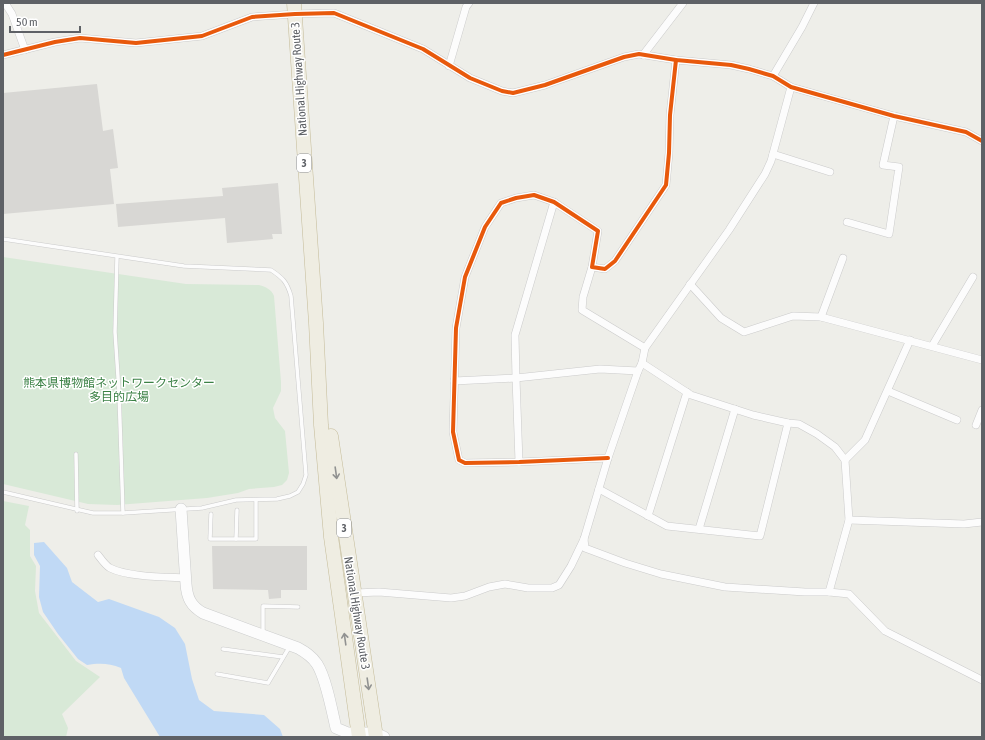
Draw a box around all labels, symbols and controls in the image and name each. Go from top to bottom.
scale bar [10,8,80,34]
text: 50 m [16,15,38,29]
street label: National Highway Route 3 [288,22,310,136]
road number: 3 [297,154,311,172]
park label: 熊本県博物館ネットワークセンター 多目的広場 [23,376,215,404]
one-way arrow [332,466,340,479]
road number: 3 [337,519,351,537]
street label: National Highway Route 3 [341,556,373,670]
one-way arrow [341,633,349,646]
one-way arrow [364,677,372,690]

